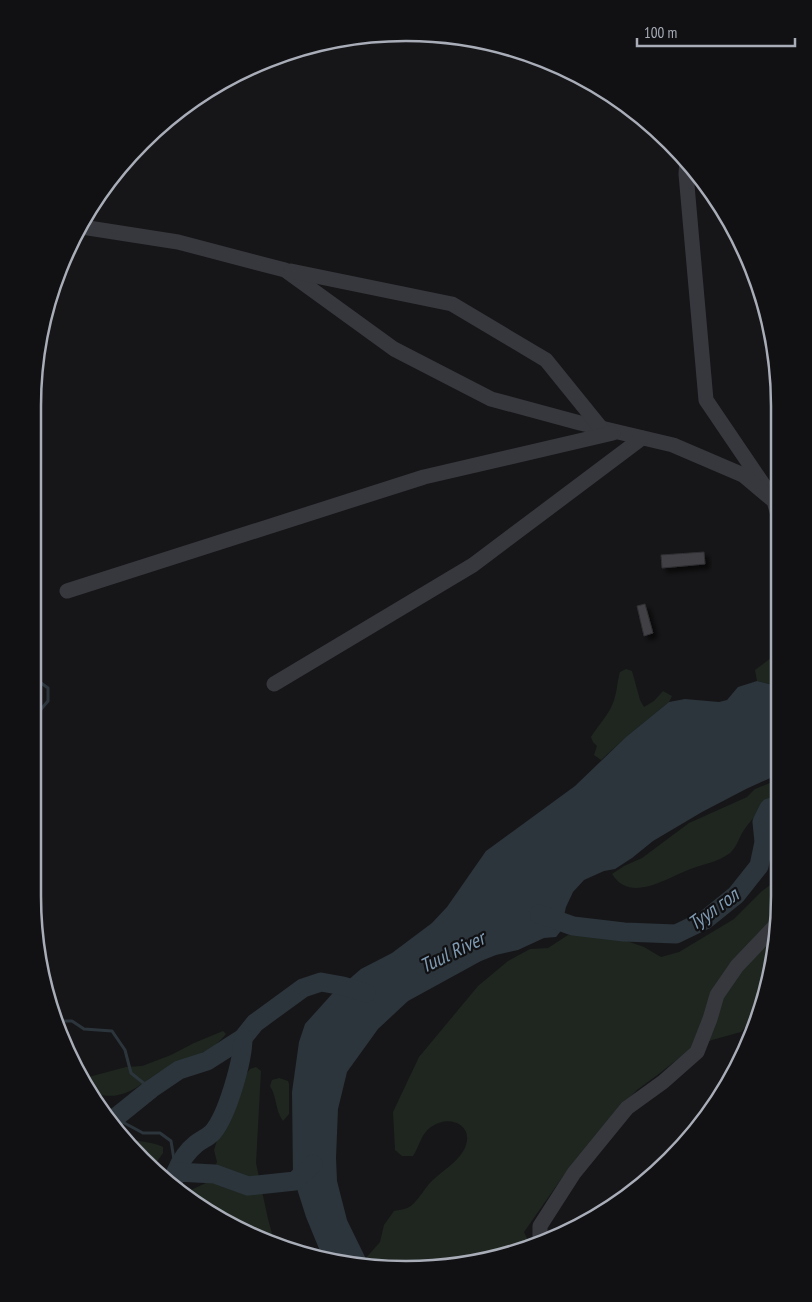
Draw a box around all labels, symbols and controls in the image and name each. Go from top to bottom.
scale bar [637,15,794,47]
text: 100 m [644,23,677,42]
water label: Туул гол [682,881,745,936]
water label: Tuul River [415,924,491,979]

